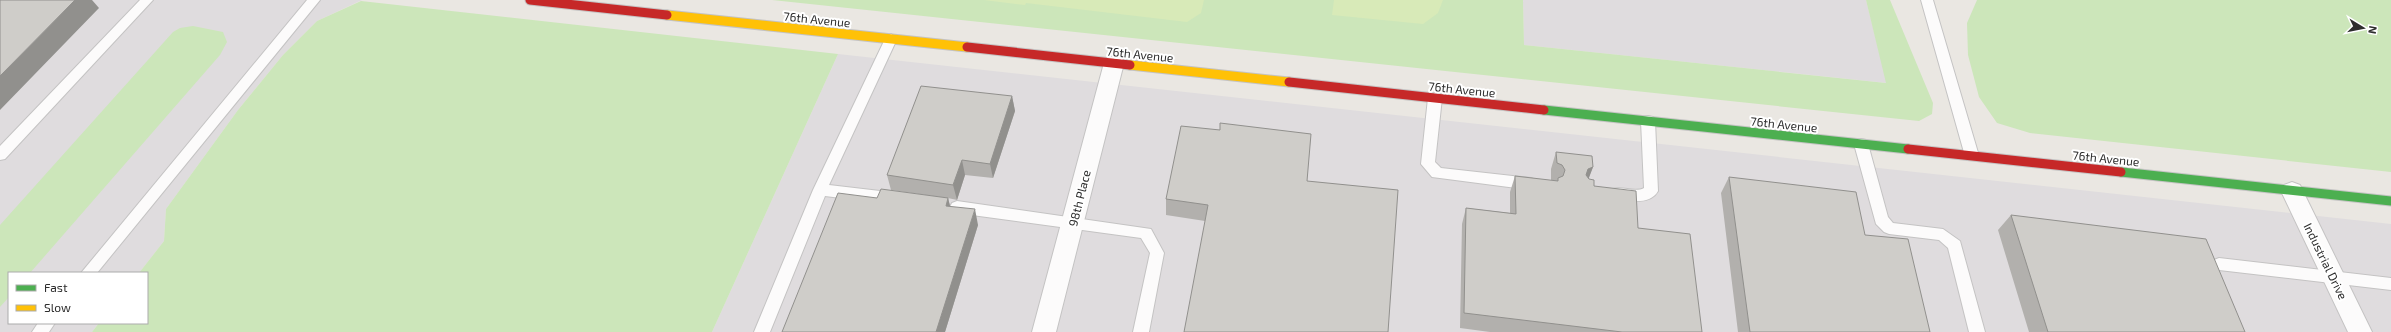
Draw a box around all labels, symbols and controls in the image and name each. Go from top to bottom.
north arrow [2343,8,2383,48]
street label: 76th Avenue [783,9,851,29]
text: N [2366,25,2380,35]
street label: 76th Avenue [1106,44,1174,64]
street label: 76th Avenue [1428,79,1496,99]
street label: 76th Avenue [1750,114,1818,134]
street label: 76th Avenue [2072,148,2140,168]
street label: 98th Place [1065,168,1093,228]
street label: Industrial Drive [2301,220,2351,302]
legend [8,272,148,324]
text: Fast [44,280,68,294]
text: Slow [44,300,71,314]

